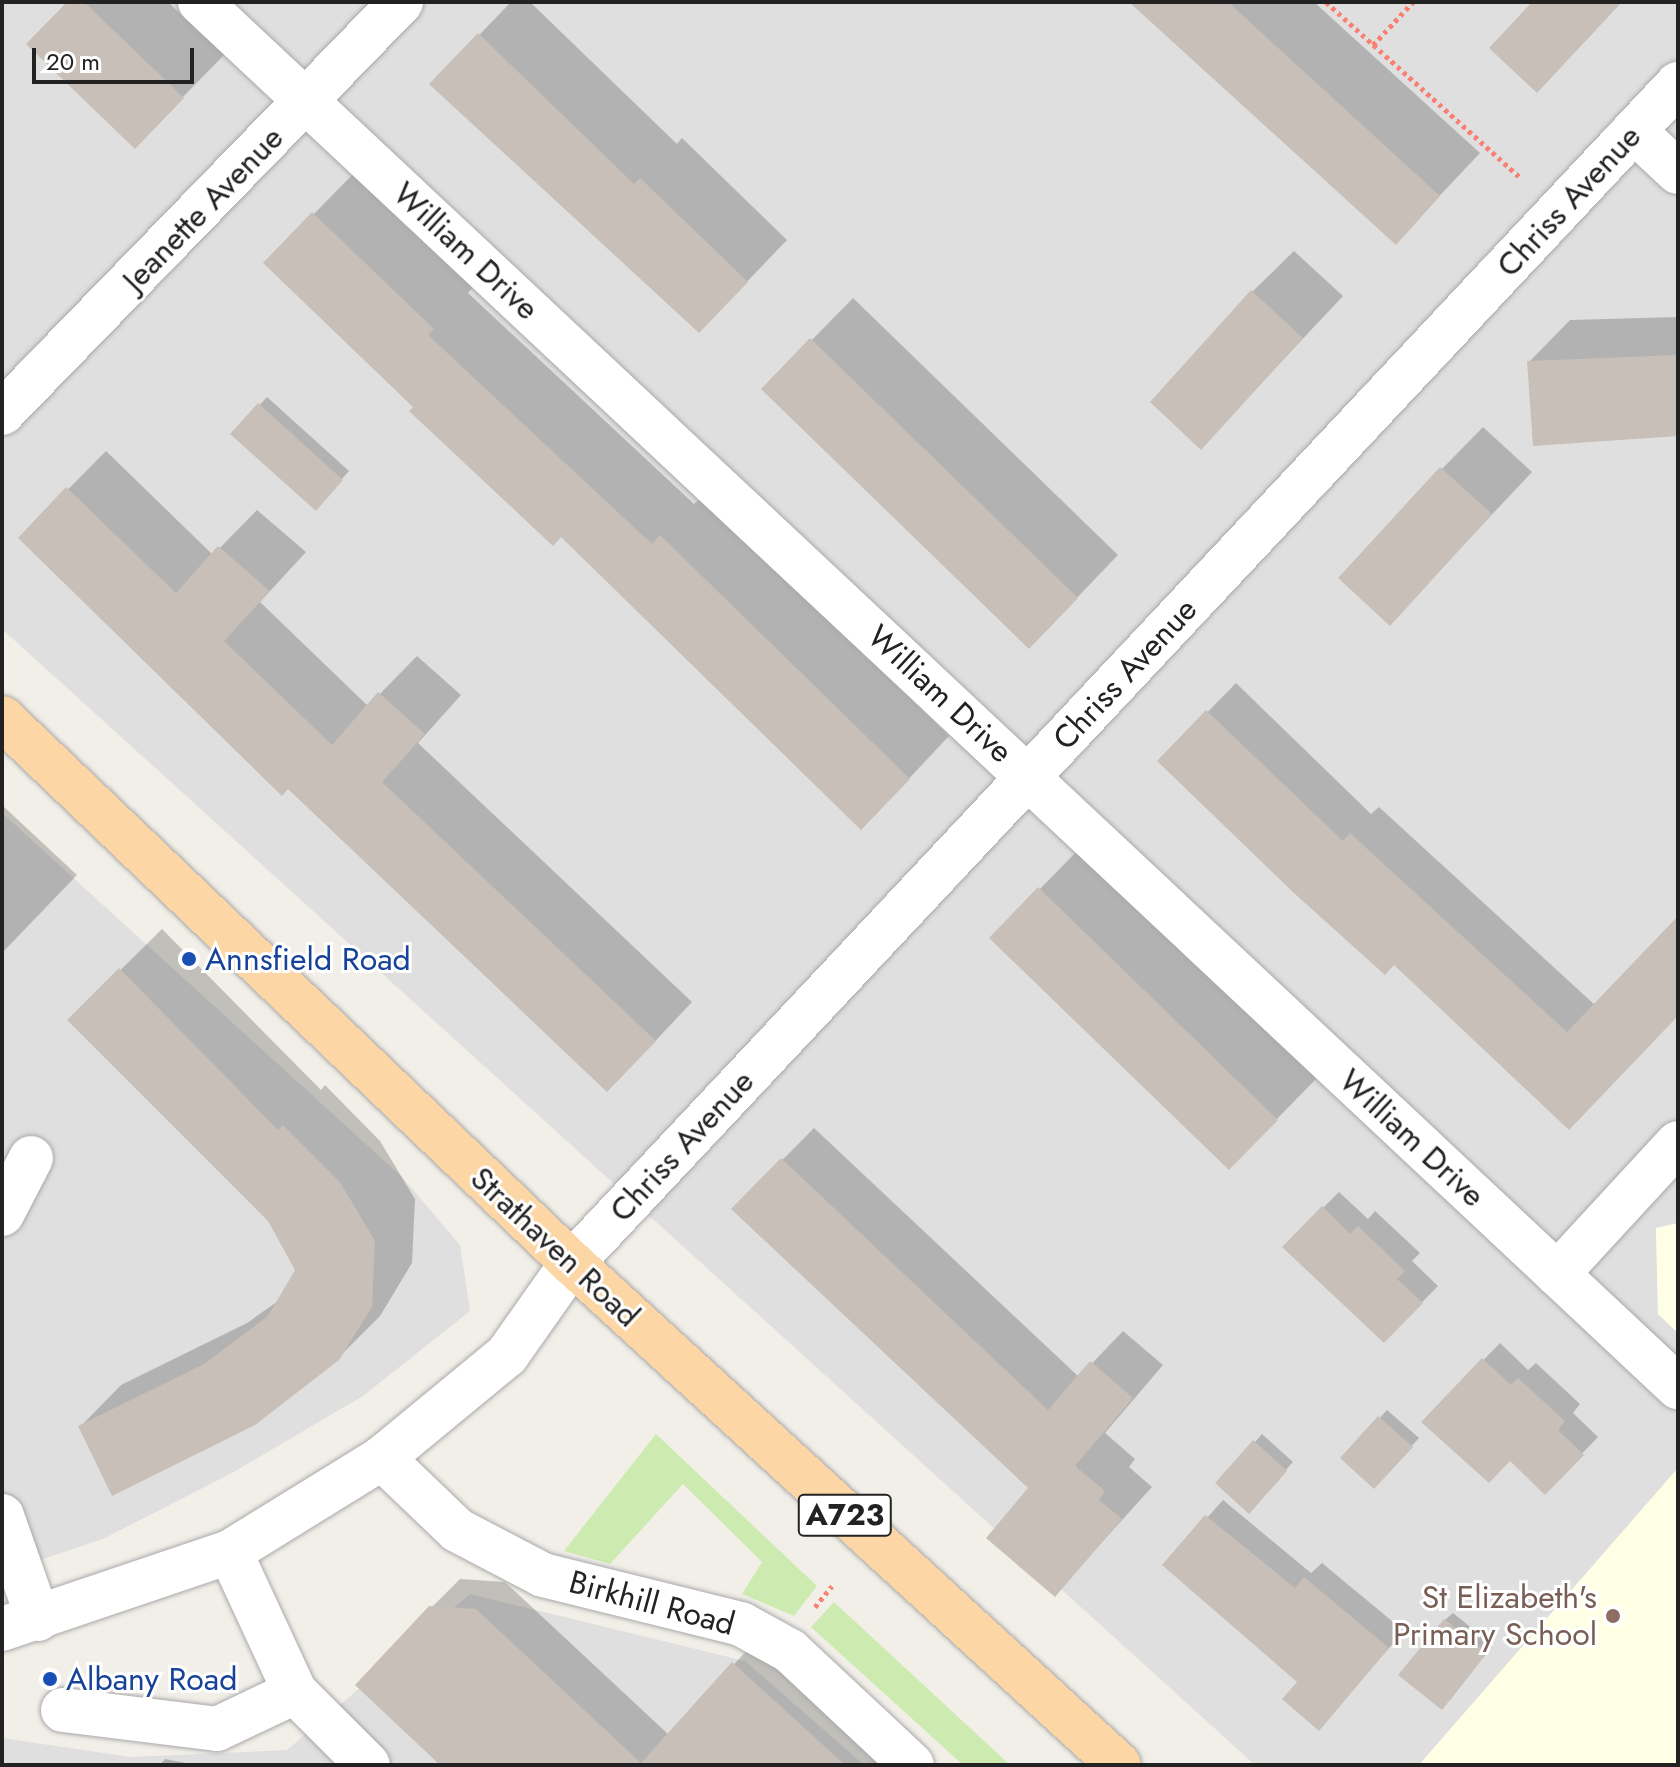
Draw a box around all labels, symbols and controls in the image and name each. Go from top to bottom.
scale bar [36,32,198,82]
text: 20 m [46,44,100,79]
street label: Chriss Avenue [1489,117,1649,285]
street label: Jeanette Avenue [115,119,291,299]
street label: William Drive [386,174,546,328]
street label: Chriss Avenue [1045,590,1205,758]
street label: William Drive [860,617,1020,771]
place label: Annsfield Road [205,940,411,978]
marker: Annsfield Road [180,950,198,968]
street label: William Drive [1332,1061,1492,1215]
street label: Chriss Avenue [602,1062,762,1230]
street label: Strathaven Road [463,1159,647,1335]
road number: A723 [797,1489,893,1541]
street label: Birkhill Road [565,1562,739,1644]
place label: St Elizabeth's Primary School [1393,1579,1597,1654]
marker: St Elizabeth's Primary School [1604,1607,1622,1625]
place label: Albany Road [66,1660,237,1698]
marker: Albany Road [41,1670,59,1688]

